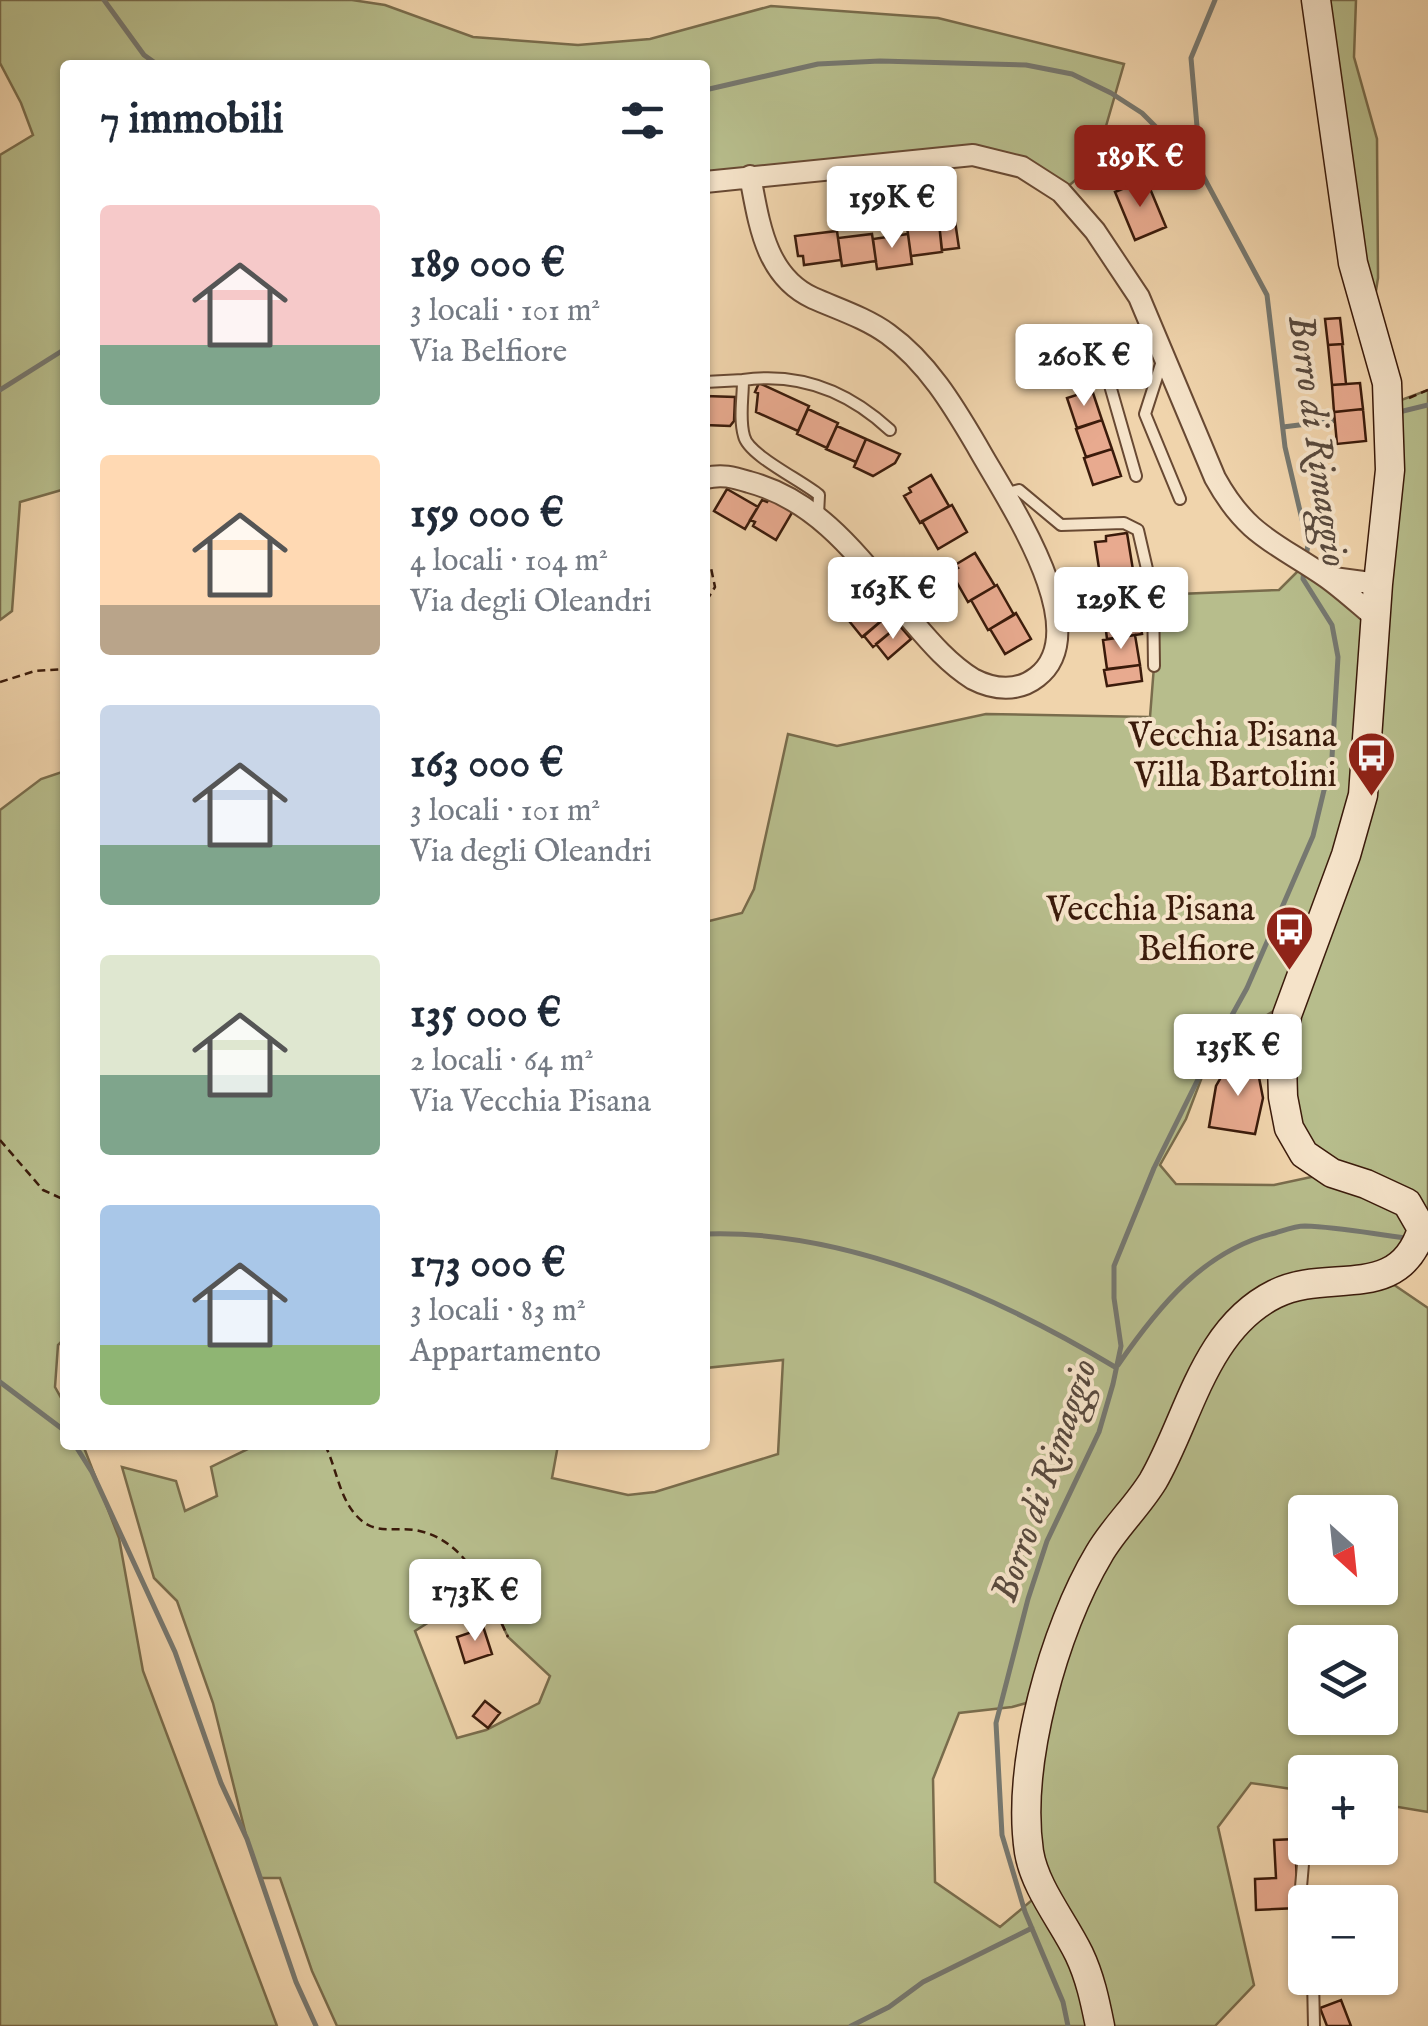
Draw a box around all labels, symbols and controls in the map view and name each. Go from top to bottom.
icon: filters [615,93,670,148]
text: 7 immobili [100,94,284,147]
pin: 189K € [1059,125,1221,210]
text: 189K € [1096,137,1184,178]
pin: 159K € [811,166,973,251]
text: 159K € [849,178,935,219]
text: 189 000 € [410,238,565,291]
icon: home [180,245,300,365]
text: 3 locali · 101 m² [410,291,601,332]
water label: Borro di Rimaggio [1275,312,1357,570]
pin: 260K € [1003,324,1165,409]
text: Via Belfiore [410,332,567,373]
text: 260K € [1037,336,1131,377]
text: 159 000 € [410,488,564,541]
icon: home [180,495,300,615]
text: 4 locali · 104 m² [410,541,608,582]
pin: 163K € [812,557,974,642]
pin: 129K € [1040,567,1202,652]
text: 163K € [850,569,936,610]
text: 129K € [1076,579,1166,620]
text: Via degli Oleandri [410,582,652,623]
place label: Vecchia Pisana Villa Bartolini [1127,714,1338,799]
bus stop icon: Vecchia Pisana Villa Bartolini [1346,730,1398,798]
text: 163 000 € [410,738,564,791]
icon: home [180,745,300,865]
text: 3 locali · 101 m² [410,791,601,832]
text: Via degli Oleandri [410,832,652,873]
place label: Vecchia Pisana Belfiore [1045,888,1256,973]
bus stop icon: Vecchia Pisana Belfiore [1264,904,1316,972]
text: 135 000 € [410,988,561,1041]
icon: home [180,995,300,1115]
pin: 135K € [1157,1014,1319,1099]
text: 135K € [1196,1026,1280,1067]
text: 2 locali · 64 m² [410,1041,594,1082]
text: Via Vecchia Pisana [410,1082,651,1123]
text: 173 000 € [410,1238,566,1291]
icon: home [180,1245,300,1365]
text: 3 locali · 83 m² [410,1291,586,1332]
text: Appartamento [410,1332,601,1373]
water label: Borro di Rimaggio [982,1353,1110,1609]
north arrow [1288,1495,1398,1605]
map controls [1288,1495,1398,1995]
pin: 173K € [394,1559,556,1644]
text: 173K € [431,1571,519,1612]
button: layers [1288,1625,1398,1735]
button: + [1288,1755,1398,1865]
button: − [1288,1885,1398,1995]

